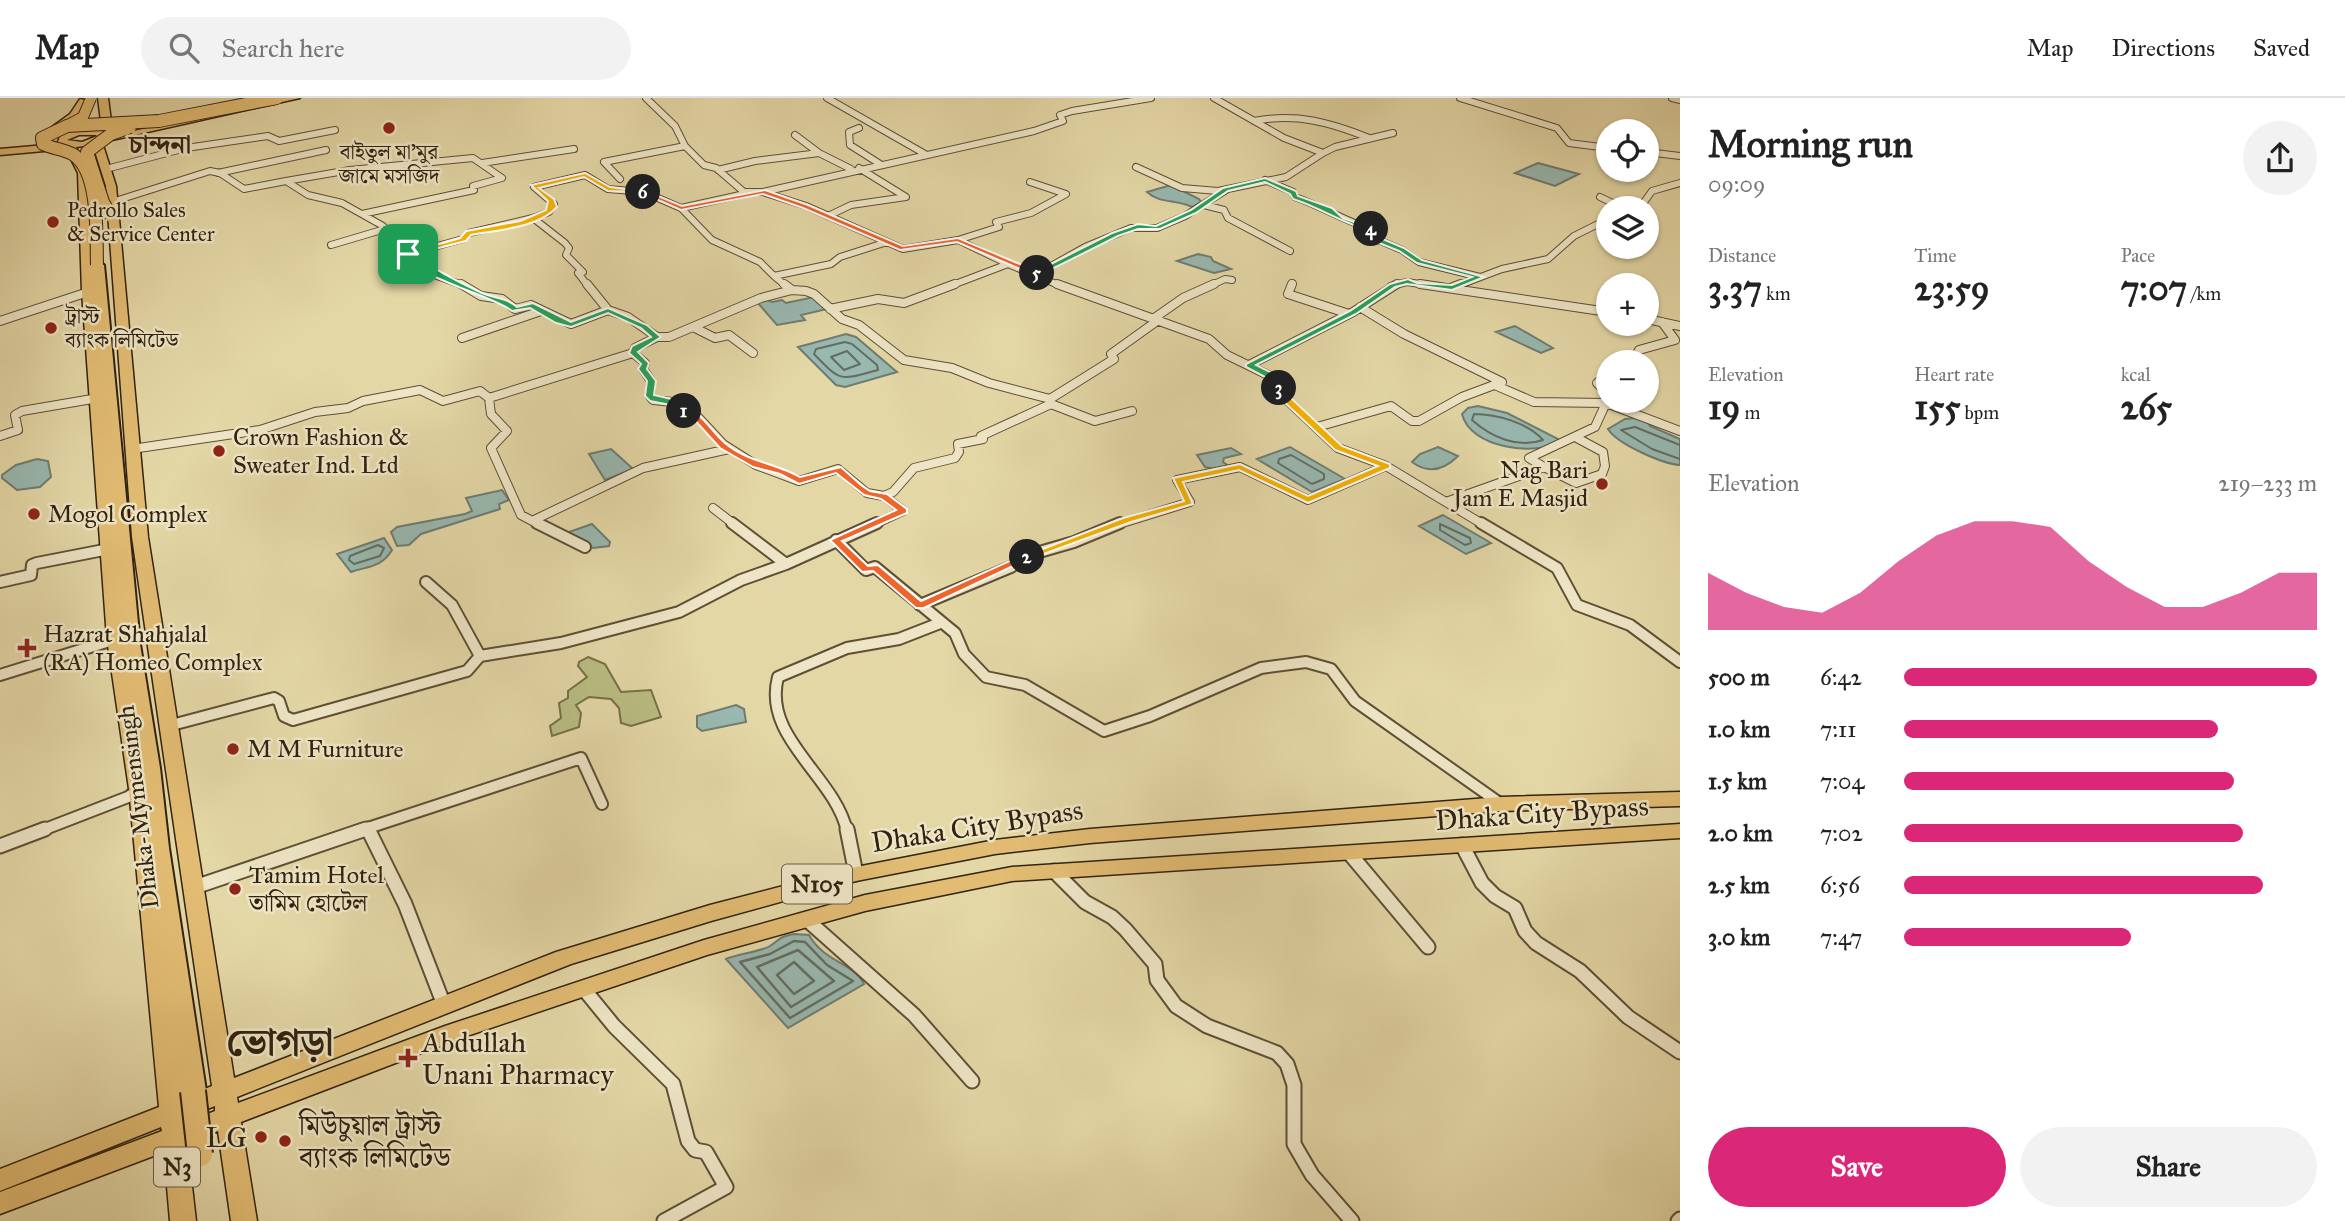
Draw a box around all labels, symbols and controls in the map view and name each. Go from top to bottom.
search box [141,17,631,80]
text: Map [35,28,99,68]
icon: search [165,29,203,67]
text: Search here [221,32,345,64]
text: Map [2027,33,2074,63]
text: Directions [2112,33,2215,63]
text: Saved [2253,33,2310,63]
map controls [1596,119,1659,413]
button: locate [1596,119,1659,182]
marker: বাইতুল মা'মুর জামে মসজিদ [381,120,397,136]
text: Morning run [1708,121,1913,167]
button: share [2243,121,2317,195]
district label: চান্দনা [128,128,191,160]
place label: বাইতুল মা'মুর জামে মসজিদ [337,139,441,189]
text: 09:09 [1708,170,1765,198]
pin: 6 [626,174,660,210]
text: 6 [638,180,647,203]
button: layers [1596,196,1659,259]
place label: Pedrollo Sales & Service Center [67,197,215,247]
pin: 4 [1354,212,1388,246]
marker: Pedrollo Sales & Service Center [45,214,61,230]
text: 4 [1365,217,1376,240]
pin [378,224,438,284]
icon: arrive [389,235,427,273]
text: Distance [1708,244,1776,267]
text: Time [1914,244,1956,267]
text: Pace [2121,244,2155,267]
pin: 5 [1020,256,1054,290]
text: 5 [1032,261,1041,284]
text: 3.37 [1708,267,1762,310]
text: 23:59 [1914,267,1989,310]
text: 7:07 [2121,267,2187,310]
button: + [1596,273,1659,336]
text: km [1762,282,1791,305]
text: /km [2187,282,2221,305]
place label: ট্রাস্ট ব্যাংক লিমিটেড [64,303,180,353]
marker: ট্রাস্ট ব্যাংক লিমিটেড [43,320,59,336]
button: − [1596,350,1659,413]
text: Elevation [1708,363,1783,386]
text: Heart rate [1914,363,1994,386]
text: kcal [2121,363,2151,386]
pin: 3 [1262,370,1296,406]
text: 3 [1275,376,1282,399]
text: 19 [1708,386,1740,429]
text: 155 [1914,386,1960,429]
text: 265 [2121,386,2172,429]
pin: 1 [666,394,702,428]
text: 1 [680,399,687,422]
text: m [1740,401,1760,424]
text: bpm [1960,401,1999,424]
place label: Crown Fashion & Sweater Ind. Ltd [233,422,409,480]
marker: Crown Fashion & Sweater Ind. Ltd [211,443,227,459]
place label: Nag Bari Jam E Masjid [1450,455,1588,513]
text: Elevation [1708,469,1799,497]
text: 219–233 m [2218,469,2317,497]
marker: Nag Bari Jam E Masjid [1594,476,1610,492]
place label: Mogol Complex [48,499,208,529]
marker: Mogol Complex [26,506,42,522]
pin: 2 [1010,540,1044,574]
text: 2 [1022,545,1031,568]
place label: Hazrat Shahjalal (RA) Homeo Complex [43,619,263,677]
marker: Hazrat Shahjalal (RA) Homeo Complex [17,638,37,658]
text: 500 m [1708,663,1770,691]
text: 6:42 [1820,663,1862,691]
street label: Dhaka-Mymensingh [111,704,165,910]
text: 1.0 km [1708,715,1770,743]
text: 7:11 [1820,715,1856,743]
place label: M M Furniture [247,734,404,764]
marker: M M Furniture [225,741,241,757]
text: 1.5 km [1708,767,1767,795]
text: 7:04 [1820,767,1864,795]
street label: Dhaka City Bypass [1434,788,1650,838]
street label: Dhaka City Bypass [869,792,1085,860]
text: 2.0 km [1708,819,1773,847]
text: 7:02 [1820,819,1863,847]
place label: Tamim Hotel তামিম হোটেল [248,860,384,918]
road number: N105 [782,864,852,904]
text: 2.5 km [1708,871,1770,899]
text: 6:56 [1820,871,1860,899]
marker: Tamim Hotel তামিম হোটেল [227,881,243,897]
text: 3.0 km [1708,923,1770,951]
text: 7:47 [1820,923,1862,951]
district label: ভোগড়া [226,1019,334,1065]
place label: Abdullah Unani Pharmacy [421,1025,614,1092]
marker: Abdullah Unani Pharmacy [400,1050,416,1066]
place label: মিউচুয়াল ট্রাস্ট ব্যাংক লিমিটেড [298,1108,452,1175]
place label: LG [206,1120,247,1155]
button: Save [1708,1127,2006,1207]
button: Share [2020,1127,2317,1207]
marker: LG [253,1129,269,1145]
marker: মিউচুয়াল ট্রাস্ট ব্যাংক লিমিটেড [277,1133,293,1149]
road number: N3 [154,1148,200,1186]

